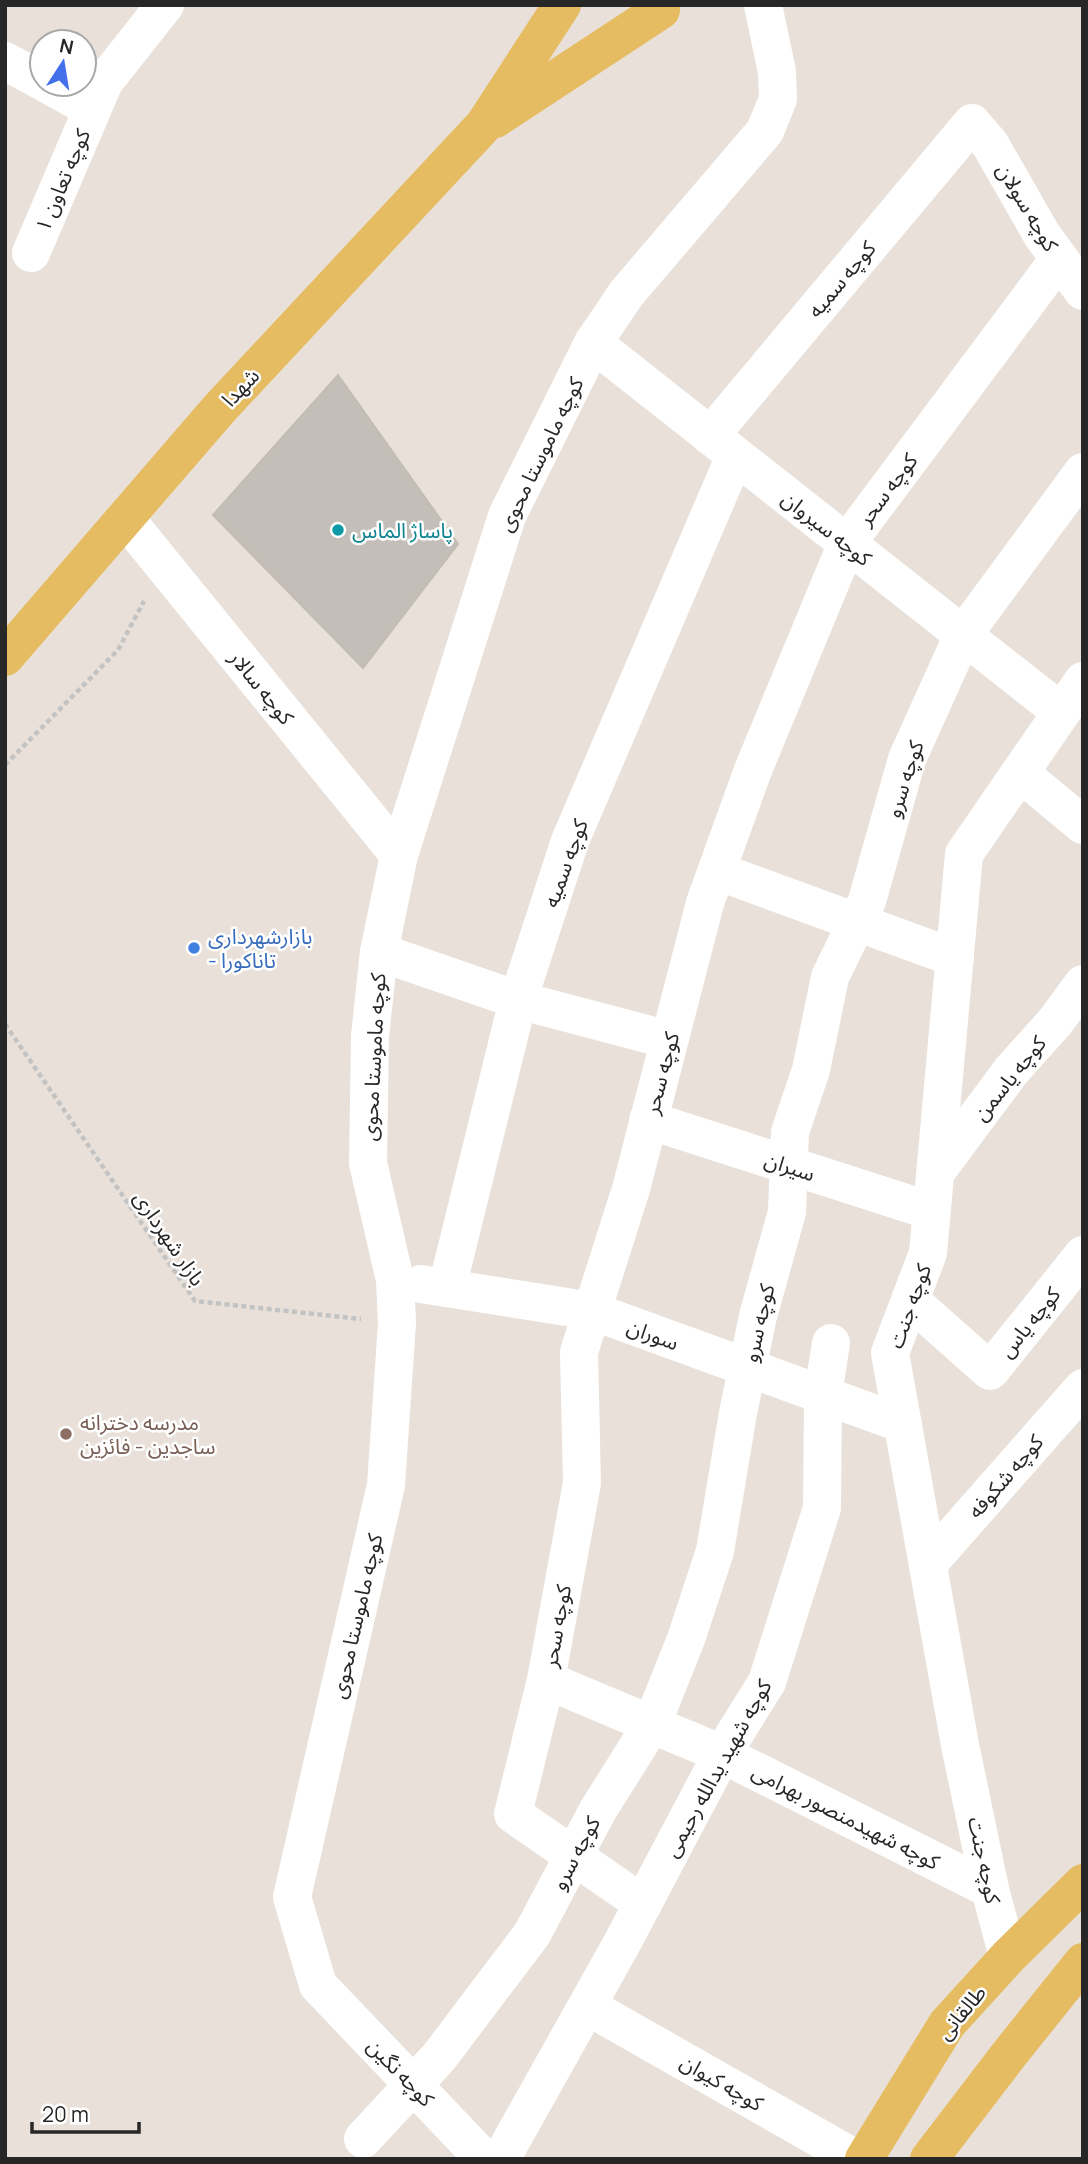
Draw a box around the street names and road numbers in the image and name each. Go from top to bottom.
street label: کوچه تعاون ۱ [28,124,96,236]
street label: کوچه سولان [991,158,1065,257]
street label: کوچه سمیه [801,235,882,323]
street label: شهدا [215,362,265,412]
street label: کوچه ماموستا محوی [491,372,590,536]
street label: کوچه سحر [850,447,924,532]
street label: کوچه سیروان [776,484,878,572]
street label: کوچه سالار [223,643,301,730]
street label: کوچه سرو [878,737,930,821]
street label: کوچه سمیه [536,815,594,911]
street label: کوچه ماموستا محوی [355,972,391,1142]
street label: کوچه سحر [636,1029,685,1118]
street label: کوچه یاسمن [966,1029,1052,1126]
street label: سیران [761,1145,819,1187]
street label: بازار شهرداری [128,1185,212,1291]
street label: کوچه جنت [881,1260,937,1352]
street label: کوچه سرو [735,1281,781,1365]
street label: کوچه یاس [992,1281,1066,1363]
street label: سوران [623,1312,683,1356]
street label: کوچه شکوفه [961,1428,1049,1524]
street label: کوچه ماموستا محوی [323,1531,389,1701]
street label: کوچه سحر [535,1582,577,1671]
street label: کوچه شهید یدالله رحیمی [657,1674,778,1862]
street label: کوچه شهیدمنصور بهرامی [747,1757,945,1876]
street label: کوچه سرو [544,1811,606,1895]
street label: کوچه جنت [962,1814,1008,1906]
street label: طالقانی [930,1979,992,2045]
street label: کوچه نگین [361,2032,441,2113]
street label: کوچه کیوان [676,2047,769,2117]

